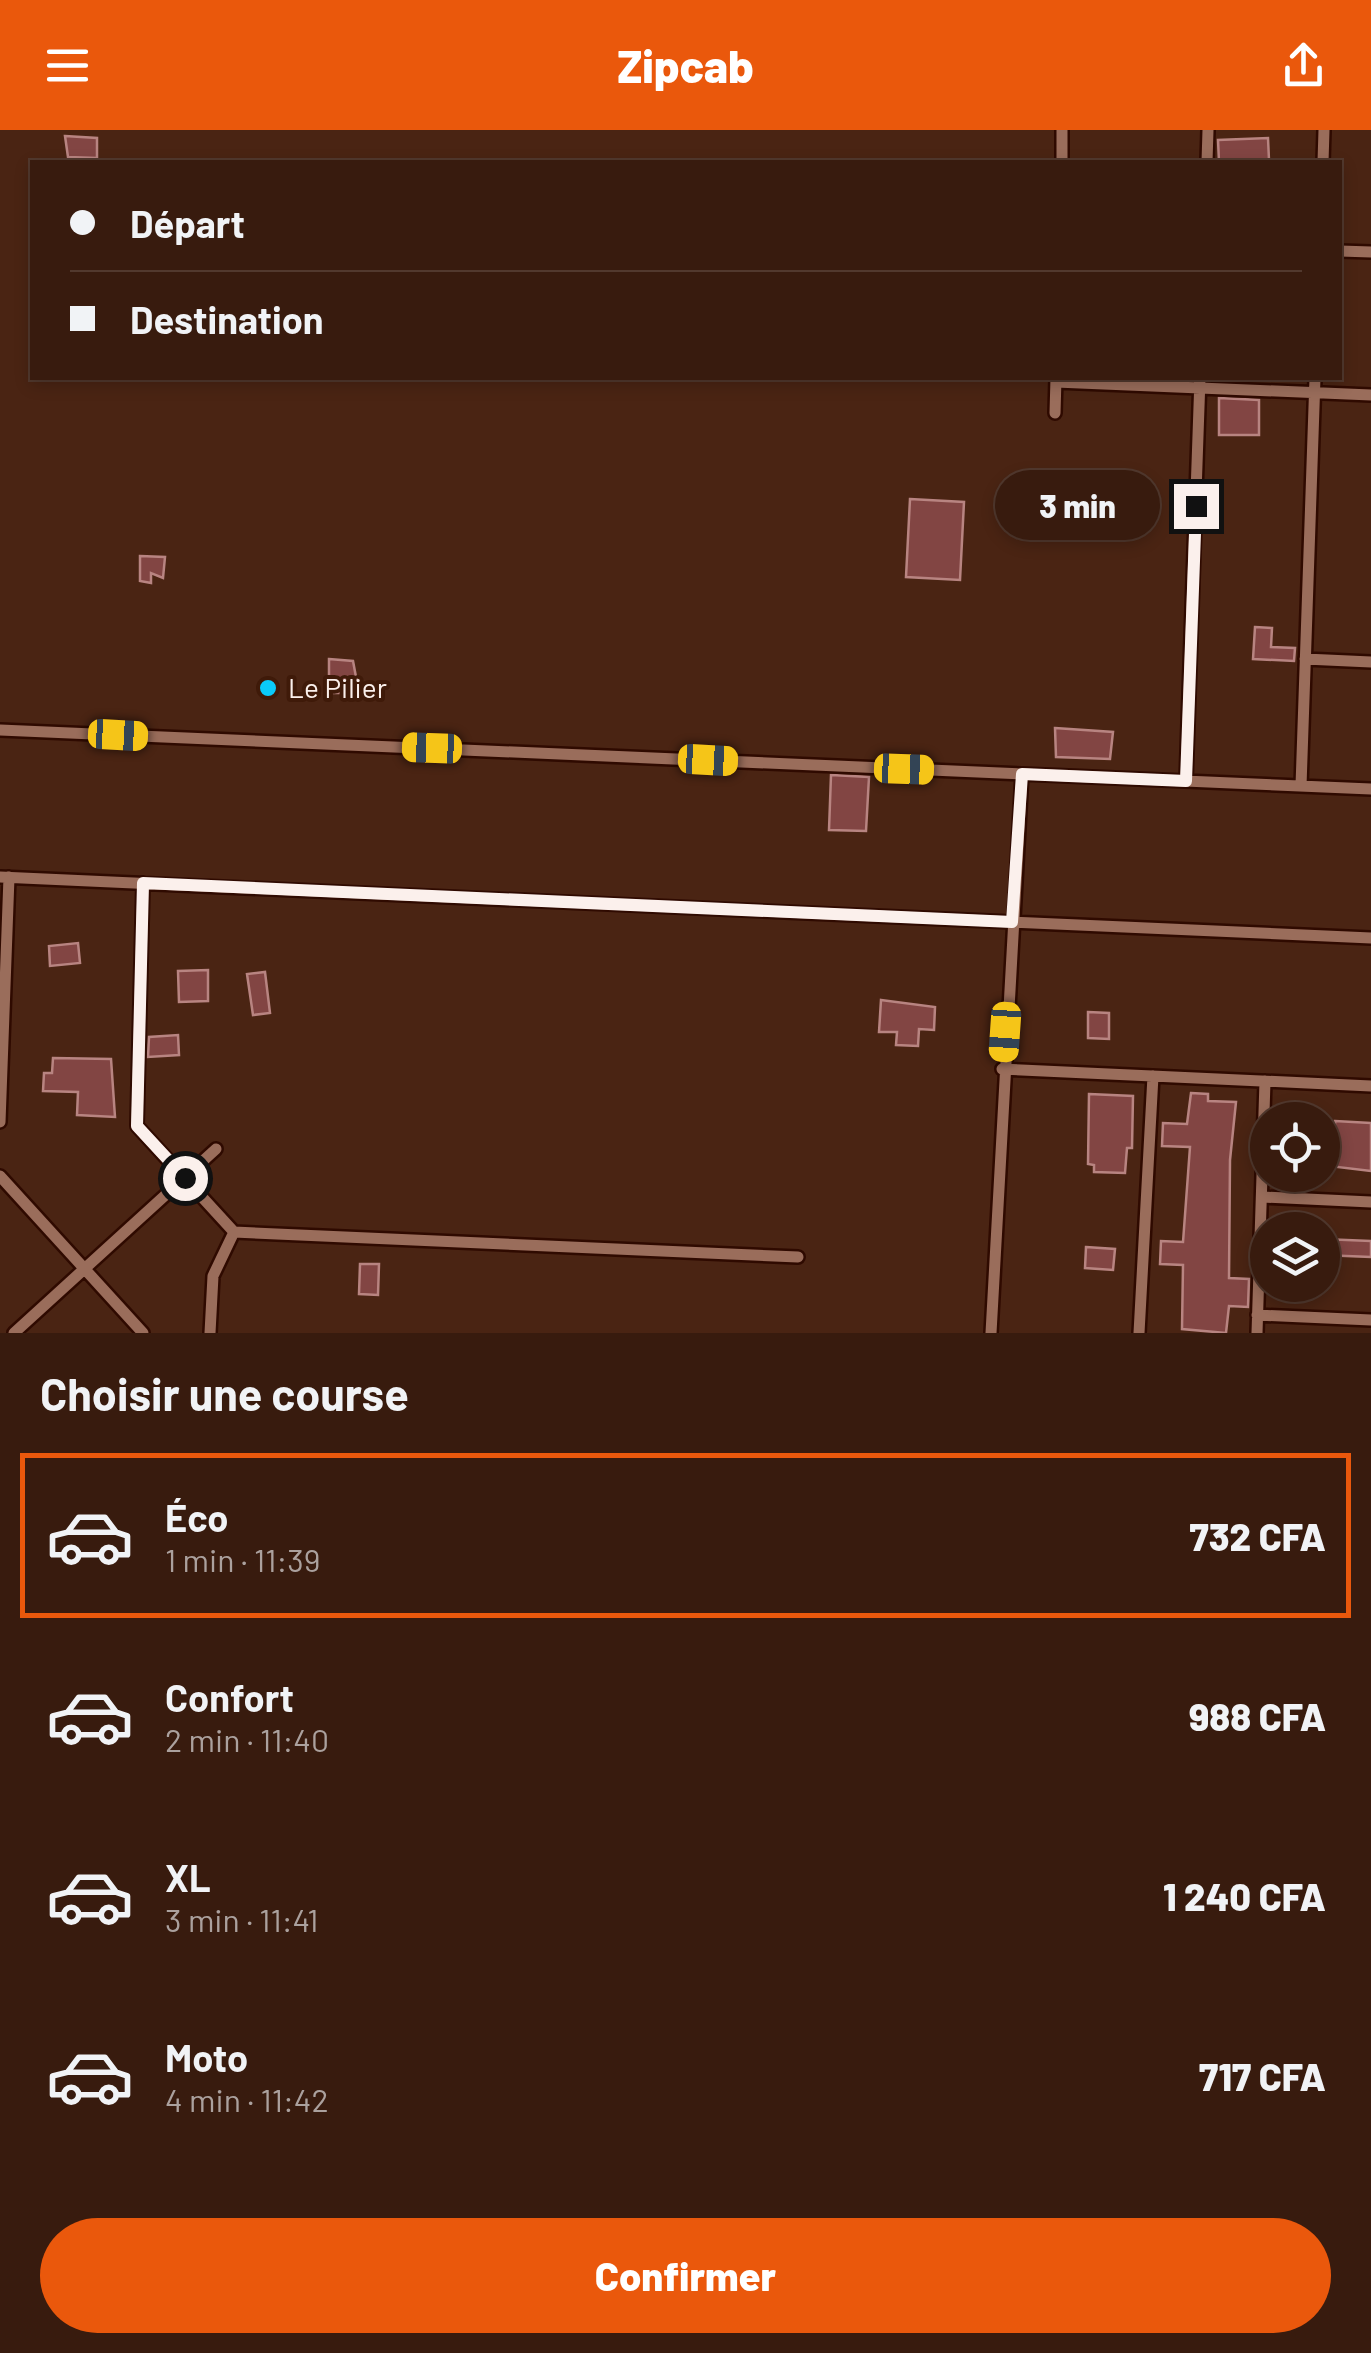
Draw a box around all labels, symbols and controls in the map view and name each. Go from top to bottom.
icon: menu [40,38,95,93]
text: Zipcab [617,38,754,92]
icon: share [1276,38,1331,93]
text: Départ [130,200,245,246]
text: Destination [130,296,324,342]
callout: 3 min [996,471,1161,541]
route end [1174,484,1219,529]
text: 3 min [1039,486,1116,524]
place label: Le Pilier [288,670,387,704]
marker: Le Pilier [257,677,279,699]
car [87,718,149,752]
car [401,732,463,764]
car [677,743,739,777]
car [873,753,935,785]
car [988,1001,1022,1063]
map controls [1250,1102,1340,1302]
button: locate [1250,1102,1340,1192]
route start [163,1156,208,1201]
button: layers [1250,1212,1340,1302]
text: Choisir une course [40,1366,409,1420]
icon: car [45,1491,135,1581]
text: Éco [165,1494,229,1540]
text: 732 CFA [1190,1513,1326,1559]
text: 1 min · 11:39 [165,1540,321,1578]
icon: car [45,1671,135,1761]
text: Confort [165,1674,294,1720]
text: 988 CFA [1189,1693,1326,1739]
text: 2 min · 11:40 [165,1720,329,1758]
icon: car [45,1851,135,1941]
text: XL [165,1854,211,1900]
text: 1 240 CFA [1163,1873,1326,1919]
text: 3 min · 11:41 [165,1900,319,1938]
icon: car [45,2031,135,2121]
text: Moto [165,2034,248,2080]
text: 717 CFA [1199,2053,1326,2099]
text: 4 min · 11:42 [165,2080,329,2118]
button: Confirmer [40,2218,1331,2333]

